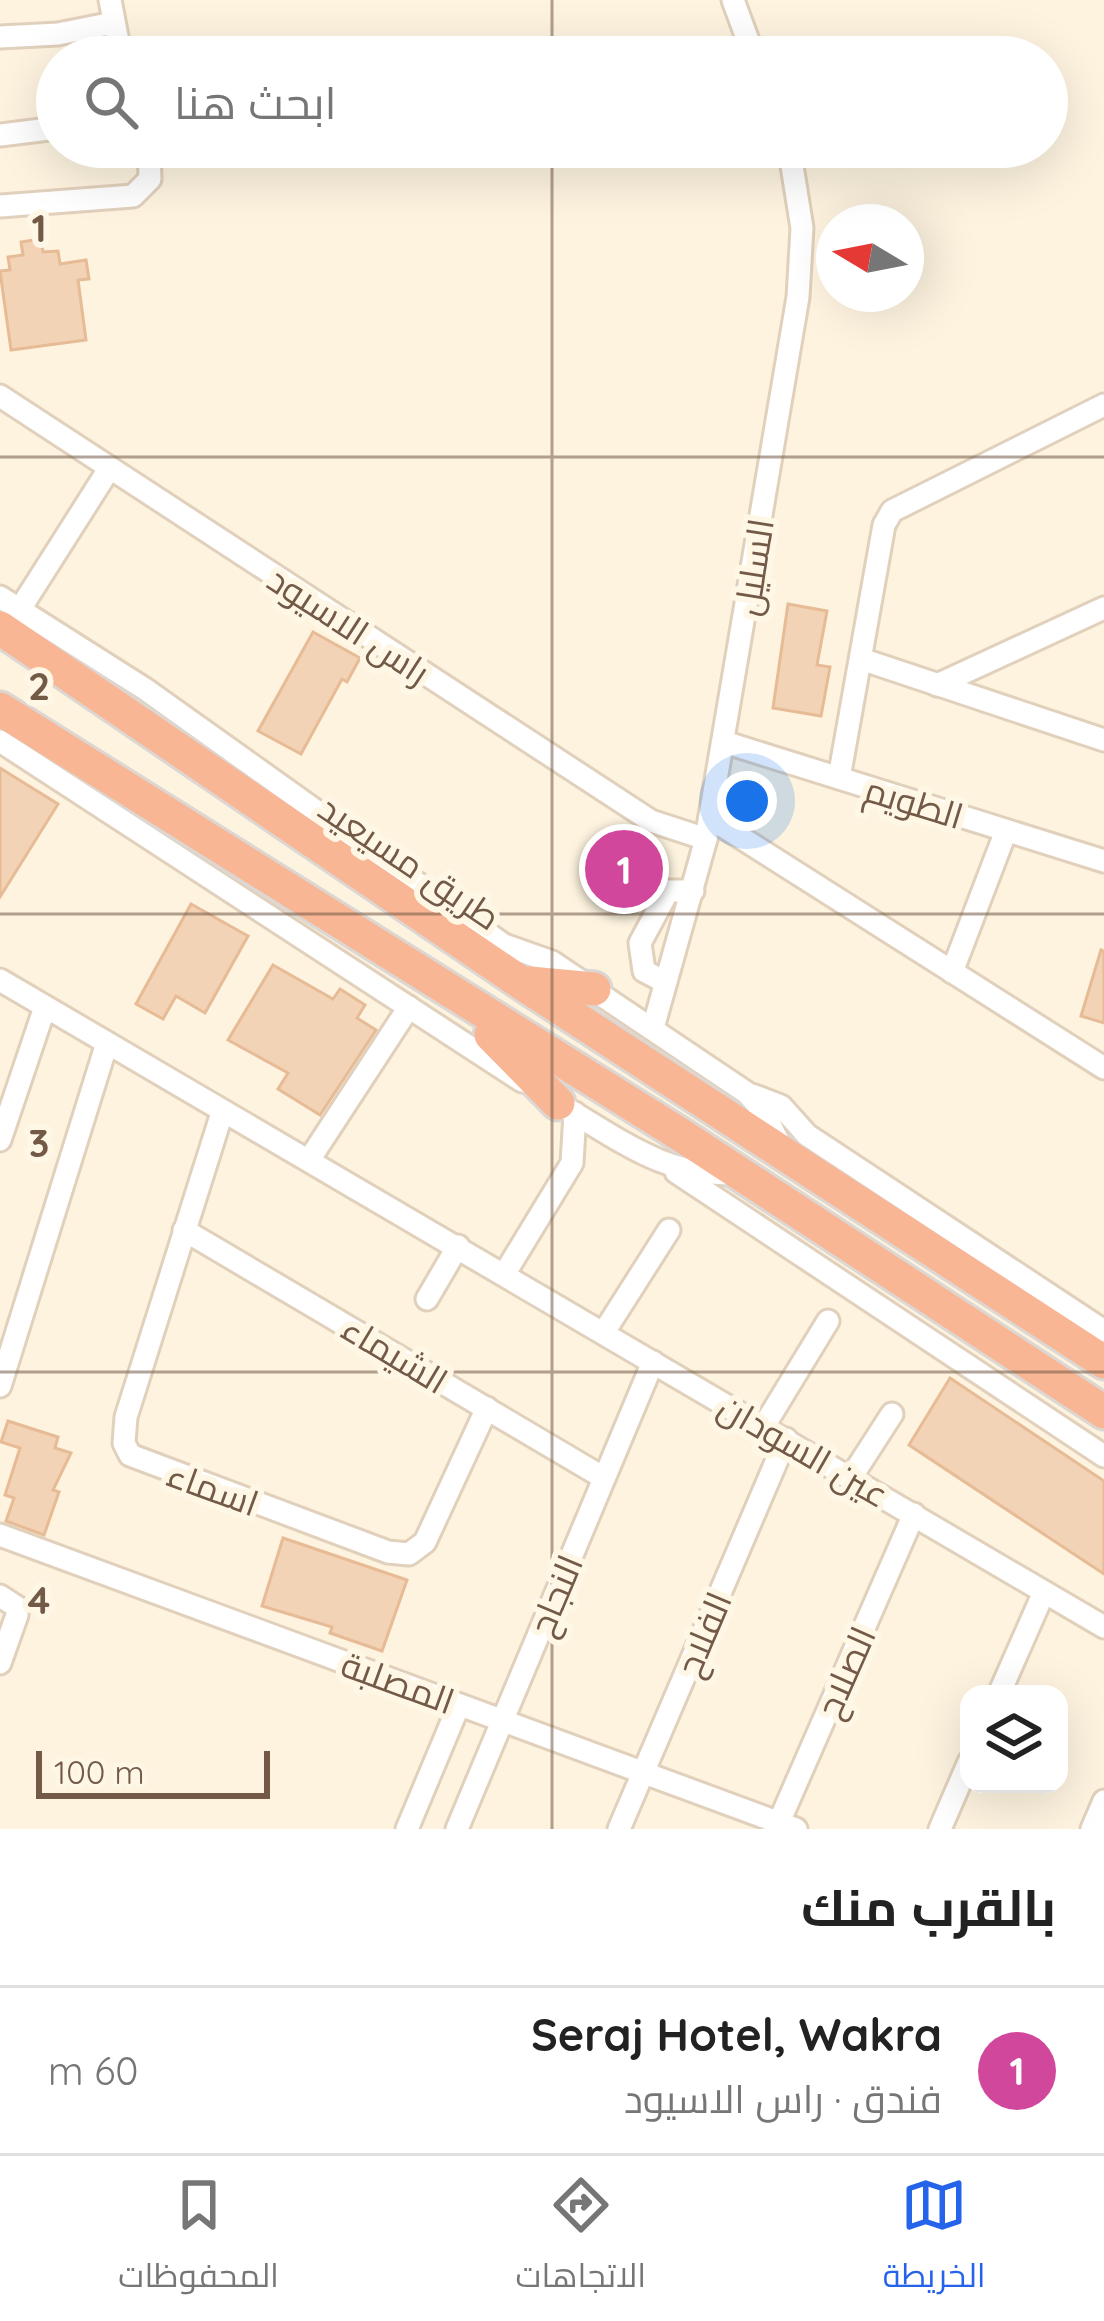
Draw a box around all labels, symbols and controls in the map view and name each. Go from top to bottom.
search box [36,36,1068,168]
icon: search [78,69,144,135]
text: ابحث هنا [174,74,337,130]
text: 1 [31,203,47,252]
north arrow [816,204,924,312]
street label: السليل [723,515,783,619]
street label: راس الاسيود [260,556,438,694]
text: 2 [28,661,50,710]
street label: الطويم [858,766,969,841]
your location [717,771,777,831]
street label: طريق مسيعيد [310,785,509,940]
pin: 1 [585,824,663,914]
text: 3 [29,1118,49,1167]
street label: الشيماء [334,1305,456,1403]
street label: عين السودان [711,1383,897,1517]
street label: اسماء [161,1451,265,1525]
street label: النجاح [518,1548,595,1643]
text: 4 [28,1575,50,1624]
street label: الفلاح [665,1585,744,1684]
street label: الصلاح [805,1619,888,1726]
street label: المصلبة [335,1641,461,1723]
map controls [960,1685,1068,1793]
button: layers [960,1685,1068,1793]
scale bar [36,1745,270,1798]
text: 100 m [54,1751,145,1792]
text: بالقرب منك [801,1875,1056,1939]
text: Seraj Hotel, Wakra [531,2006,942,2062]
text: 60 m [48,2046,138,2095]
text: 1 [1009,2046,1025,2095]
text: فندق · راس الاسيود [624,2074,942,2123]
tab: المحفوظات [118,2172,279,2306]
tab: الاتجاهات [516,2172,646,2306]
tab: الخريطة [883,2172,986,2306]

